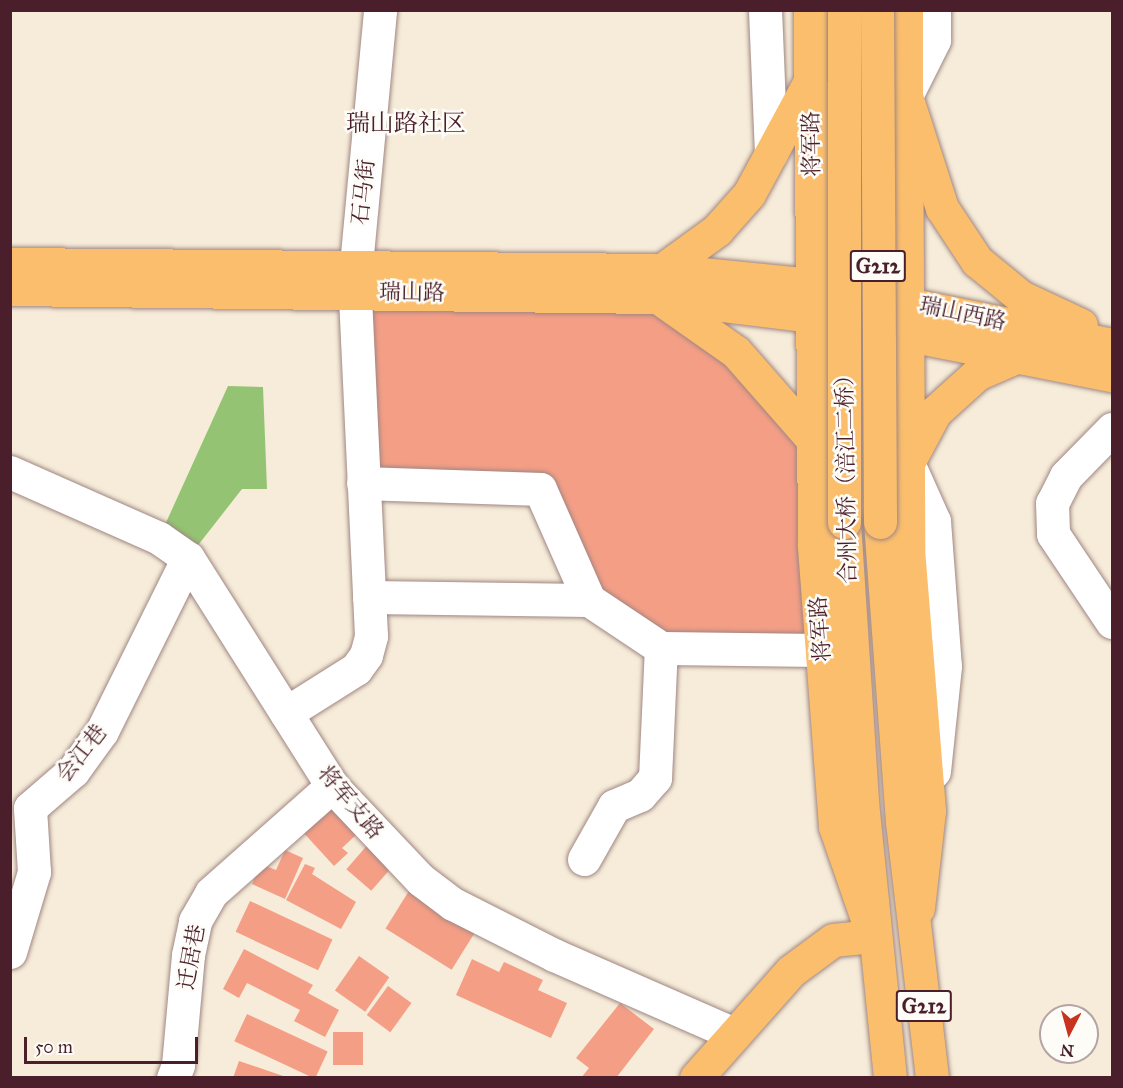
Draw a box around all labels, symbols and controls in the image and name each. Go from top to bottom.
district label: 瑞山路社区 [346,110,466,138]
street label: 将军路 [797,111,825,177]
street label: 石马街 [346,158,380,226]
road number: G212 [850,248,906,284]
street label: 瑞山路 [379,278,445,306]
street label: 瑞山西路 [917,291,1009,335]
street label: 合州大桥（涪江二桥） [831,364,861,584]
street label: 将军路 [805,595,835,663]
street label: 会江巷 [50,719,112,787]
street label: 将军支路 [313,760,389,844]
street label: 迁居巷 [172,922,210,992]
road number: G212 [896,988,952,1024]
north arrow [1039,1004,1099,1064]
scale bar [27,1025,201,1063]
text: 50 m [35,1036,73,1058]
text: N [1060,1040,1075,1061]

